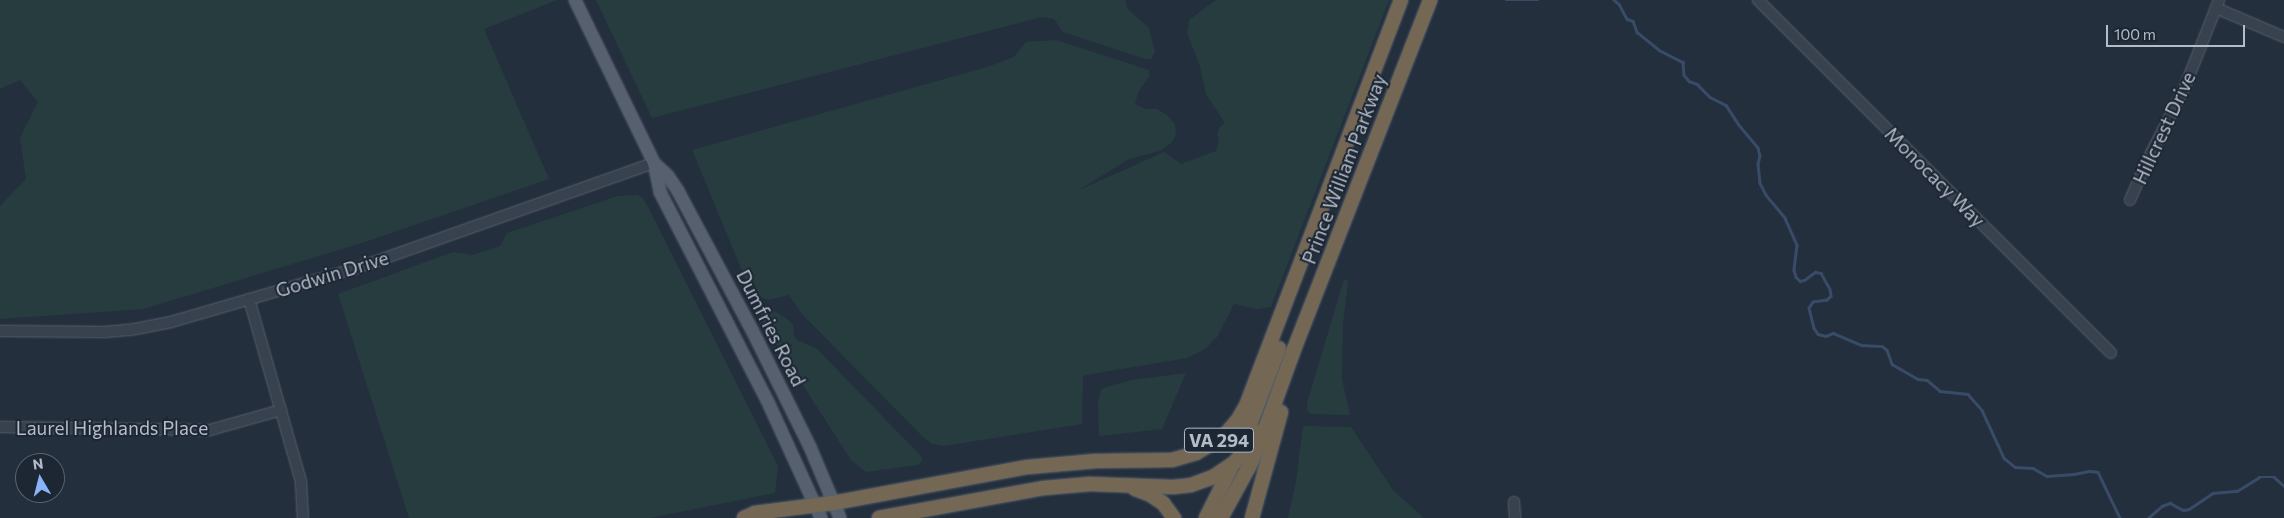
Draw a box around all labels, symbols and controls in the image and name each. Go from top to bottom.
scale bar [2109,15,2248,47]
text: 100 m [2114,25,2156,43]
street label: Hillcrest Drive [2128,68,2200,188]
street label: Prince William Parkway [1297,71,1391,267]
street label: Monocacy Way [1880,122,1990,232]
street label: Godwin Drive [273,246,391,302]
street label: Dumfries Road [732,266,810,390]
street label: Laurel Highlands Place [16,417,208,439]
road number: VA 294 [1183,424,1255,456]
north arrow [15,453,65,503]
text: N [32,454,44,473]

